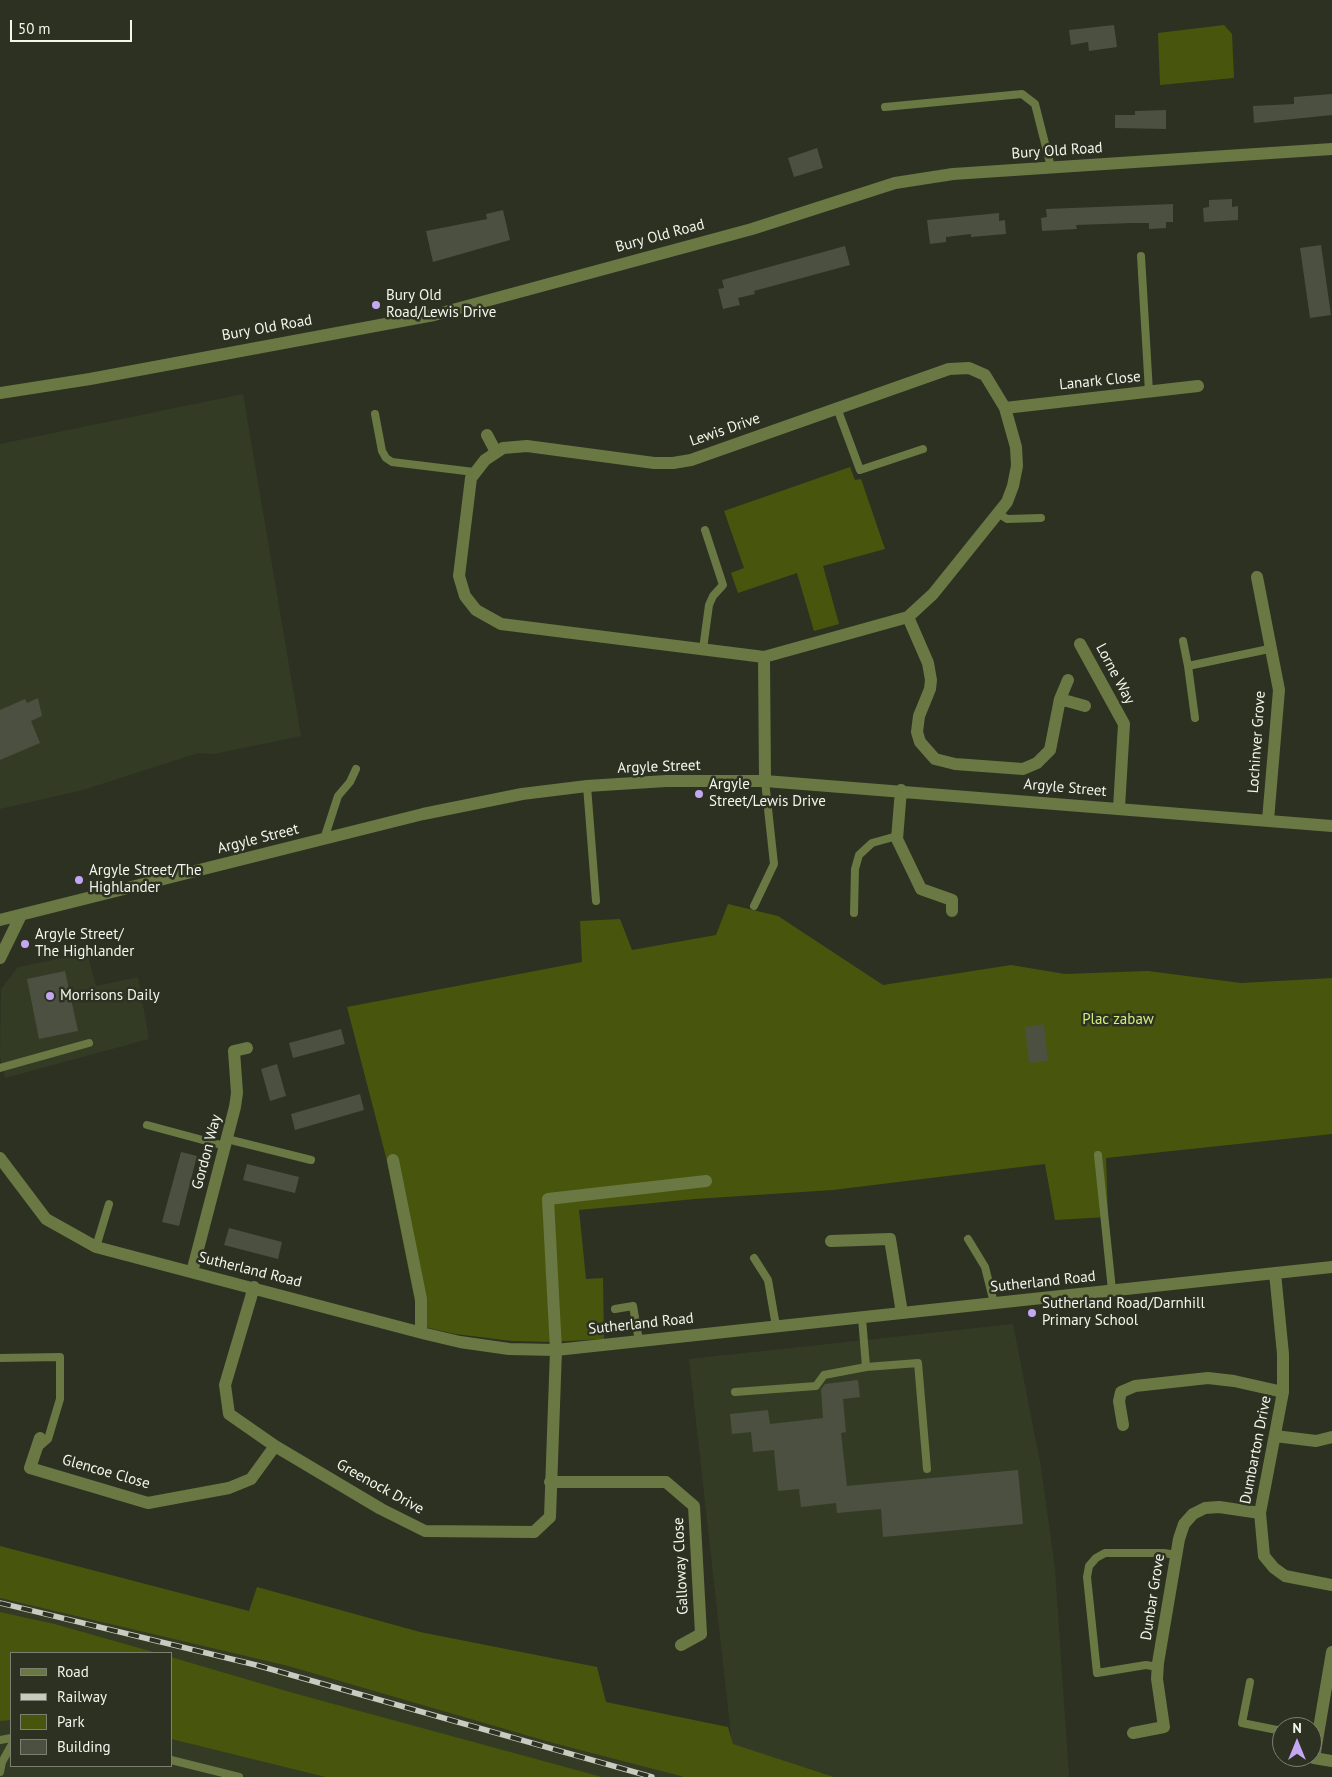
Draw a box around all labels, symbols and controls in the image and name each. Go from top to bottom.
scale bar [12,10,135,42]
text: 50 m [18,19,51,38]
street label: Bury Old Road [1011,139,1103,163]
street label: Bury Old Road [614,215,706,257]
place label: Bury Old Road/Lewis Drive [386,287,496,322]
marker: Bury Old Road/Lewis Drive [370,299,382,311]
street label: Bury Old Road [220,311,314,345]
street label: Lanark Close [1058,368,1142,394]
street label: Lewis Drive [687,410,763,450]
street label: Lorne Way [1092,641,1138,707]
street label: Lochinver Grove [1244,690,1270,794]
street label: Argyle Street [617,757,701,777]
street label: Argyle Street [1023,775,1107,801]
place label: Argyle Street/Lewis Drive [709,776,826,811]
marker: Argyle Street/Lewis Drive [693,788,705,800]
street label: Argyle Street [215,820,301,858]
place label: Argyle Street/The Highlander [89,862,202,897]
marker: Argyle Street/The Highlander [73,874,85,886]
place label: Argyle Street/ The Highlander [35,926,134,961]
marker: Argyle Street/ The Highlander [19,938,31,950]
place label: Morrisons Daily [60,987,160,1005]
marker: Morrisons Daily [44,990,56,1002]
park label: Plac zabaw [1082,1011,1154,1029]
street label: Gordon Way [188,1113,226,1191]
street label: Sutherland Road [196,1248,304,1292]
street label: Sutherland Road [989,1268,1097,1296]
place label: Sutherland Road/Darnhill Primary School [1042,1295,1205,1330]
marker: Sutherland Road/Darnhill Primary School [1026,1307,1038,1319]
street label: Sutherland Road [587,1310,695,1338]
street label: Dumbarton Drive [1237,1394,1275,1506]
street label: Glencoe Close [60,1451,152,1493]
street label: Greenock Drive [333,1456,427,1518]
street label: Galloway Close [669,1517,693,1615]
street label: Dunbar Grove [1137,1552,1169,1642]
legend [10,1652,172,1767]
text: Road [57,1662,89,1681]
text: Railway [57,1687,107,1706]
text: Park [57,1712,85,1731]
north arrow [1272,1717,1322,1767]
text: N [1292,1719,1302,1737]
text: Building [57,1737,111,1756]

